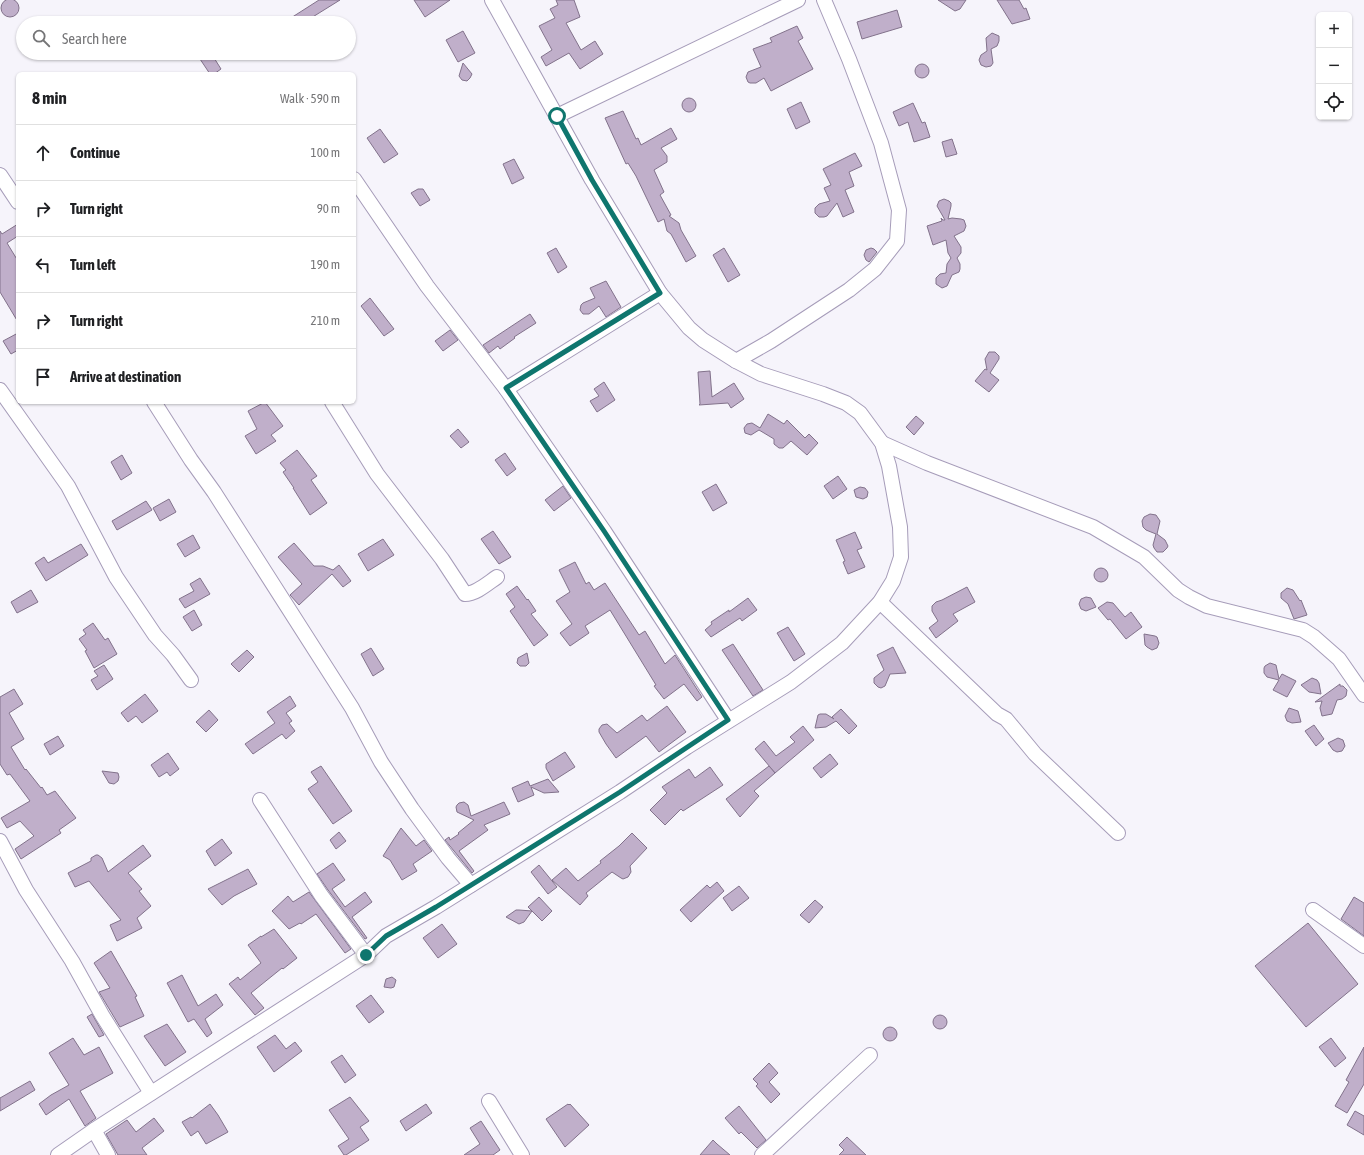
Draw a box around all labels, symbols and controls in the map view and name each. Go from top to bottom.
map controls [1316,12,1352,120]
button: + [1316,12,1352,48]
search box [16,16,356,60]
icon: search [30,27,52,49]
text: Search here [62,30,127,47]
button: − [1316,48,1352,84]
button: locate [1316,84,1352,120]
text: 8 min [32,88,67,108]
text: Walk · 590 m [280,91,340,106]
route start [548,107,566,125]
icon: ahead [32,142,54,164]
text: Continue [70,144,120,161]
text: 100 m [311,145,340,160]
icon: right [32,198,54,220]
text: Turn right [70,200,123,217]
text: 90 m [317,201,340,216]
icon: left [32,254,54,276]
text: Turn left [70,256,116,273]
text: 190 m [311,257,340,272]
icon: right [32,310,54,332]
text: Turn right [70,312,123,329]
text: 210 m [311,313,340,328]
icon: arrive [32,366,54,388]
text: Arrive at destination [70,368,181,385]
route end [357,946,375,964]

